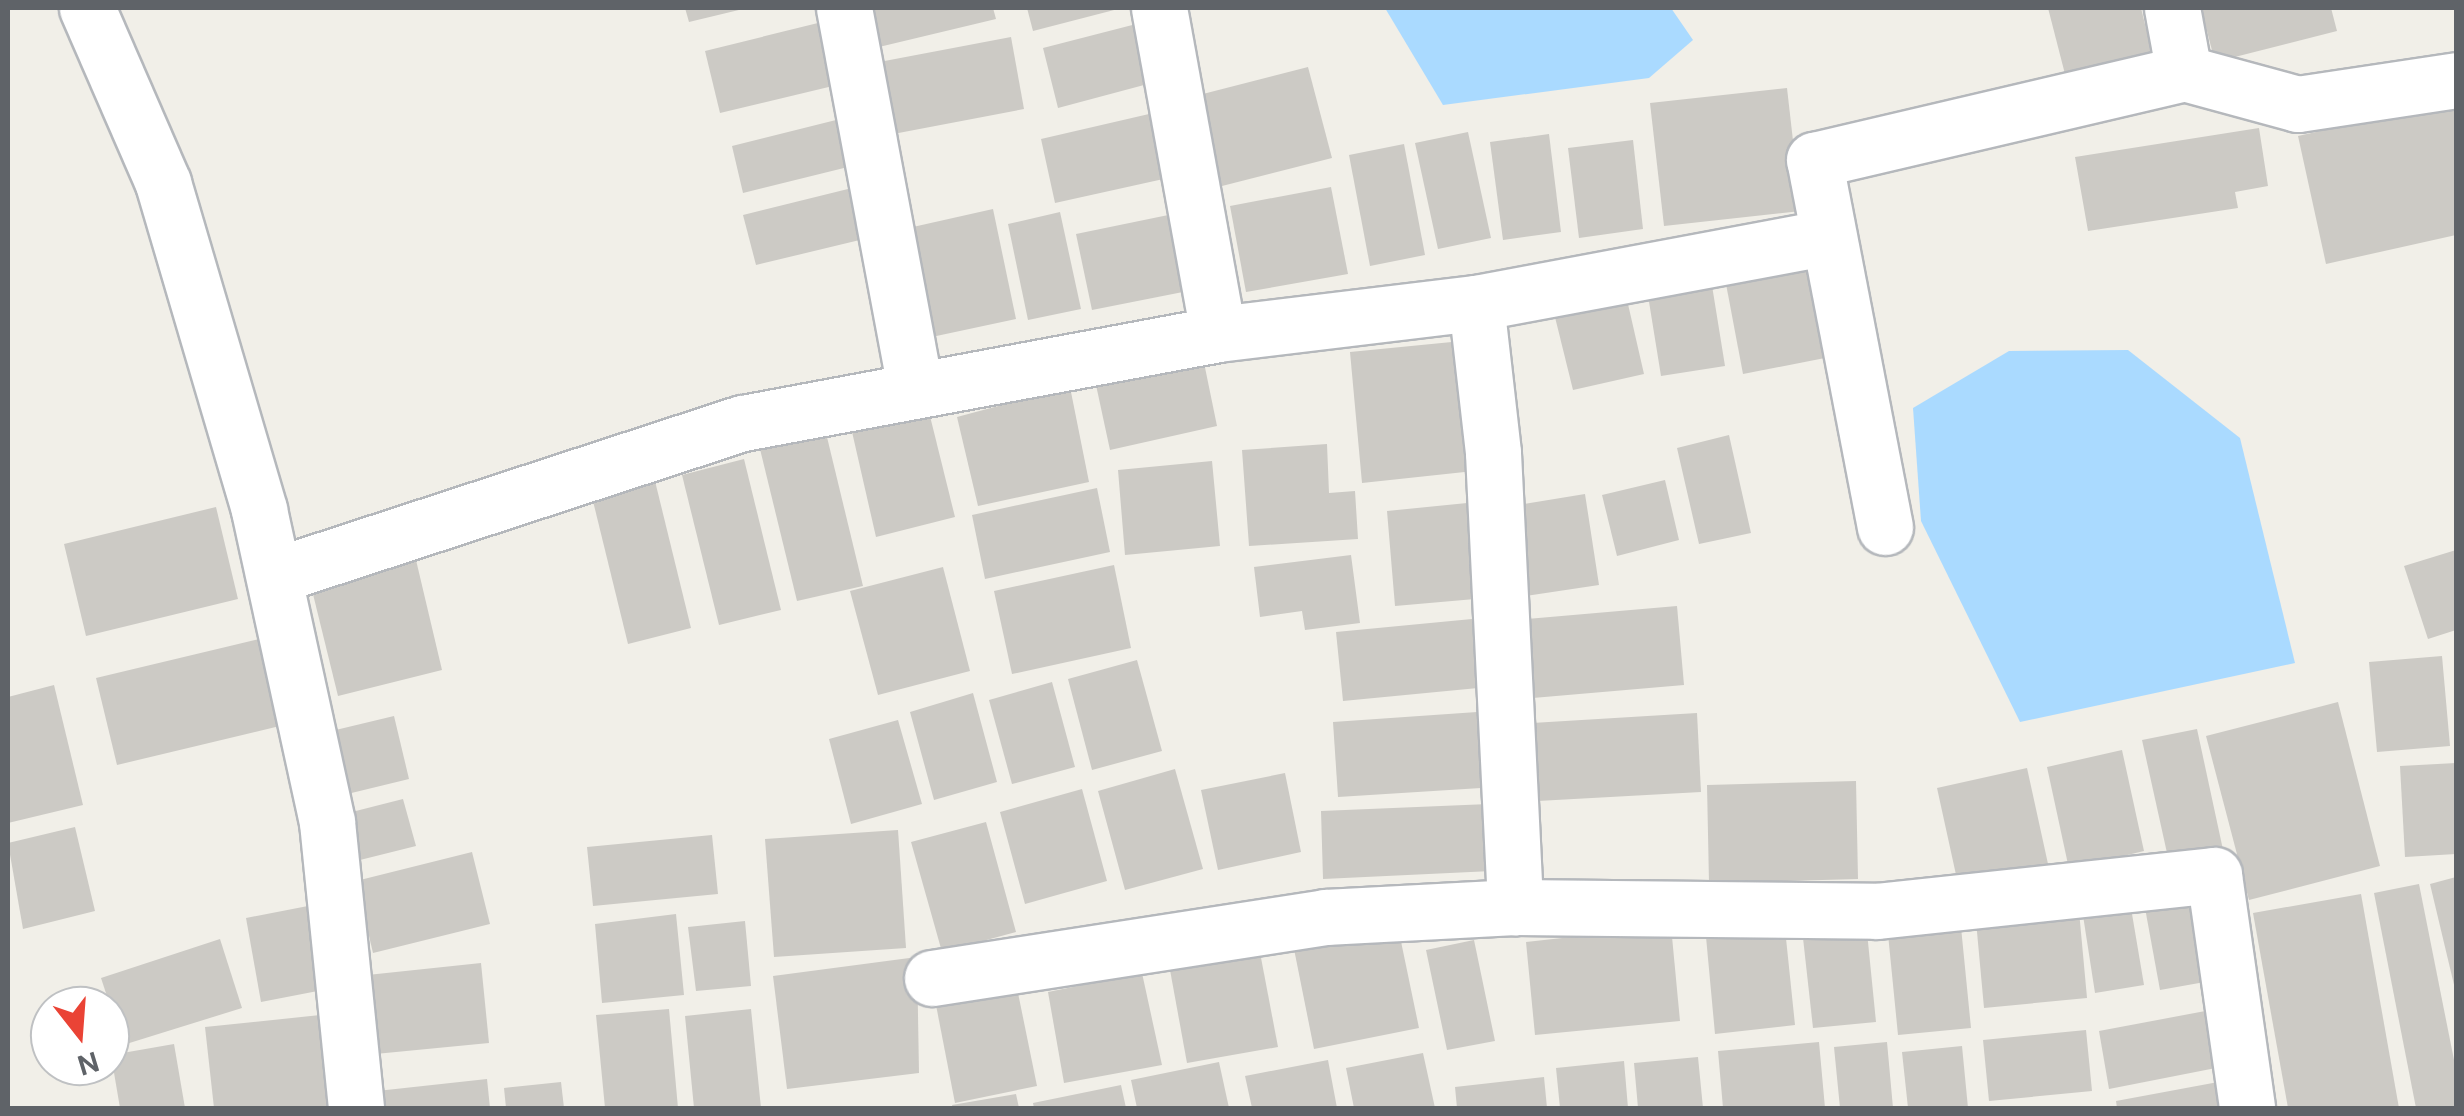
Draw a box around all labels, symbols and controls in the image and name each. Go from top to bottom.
north arrow [30,986,130,1086]
text: N [73,1043,104,1084]

